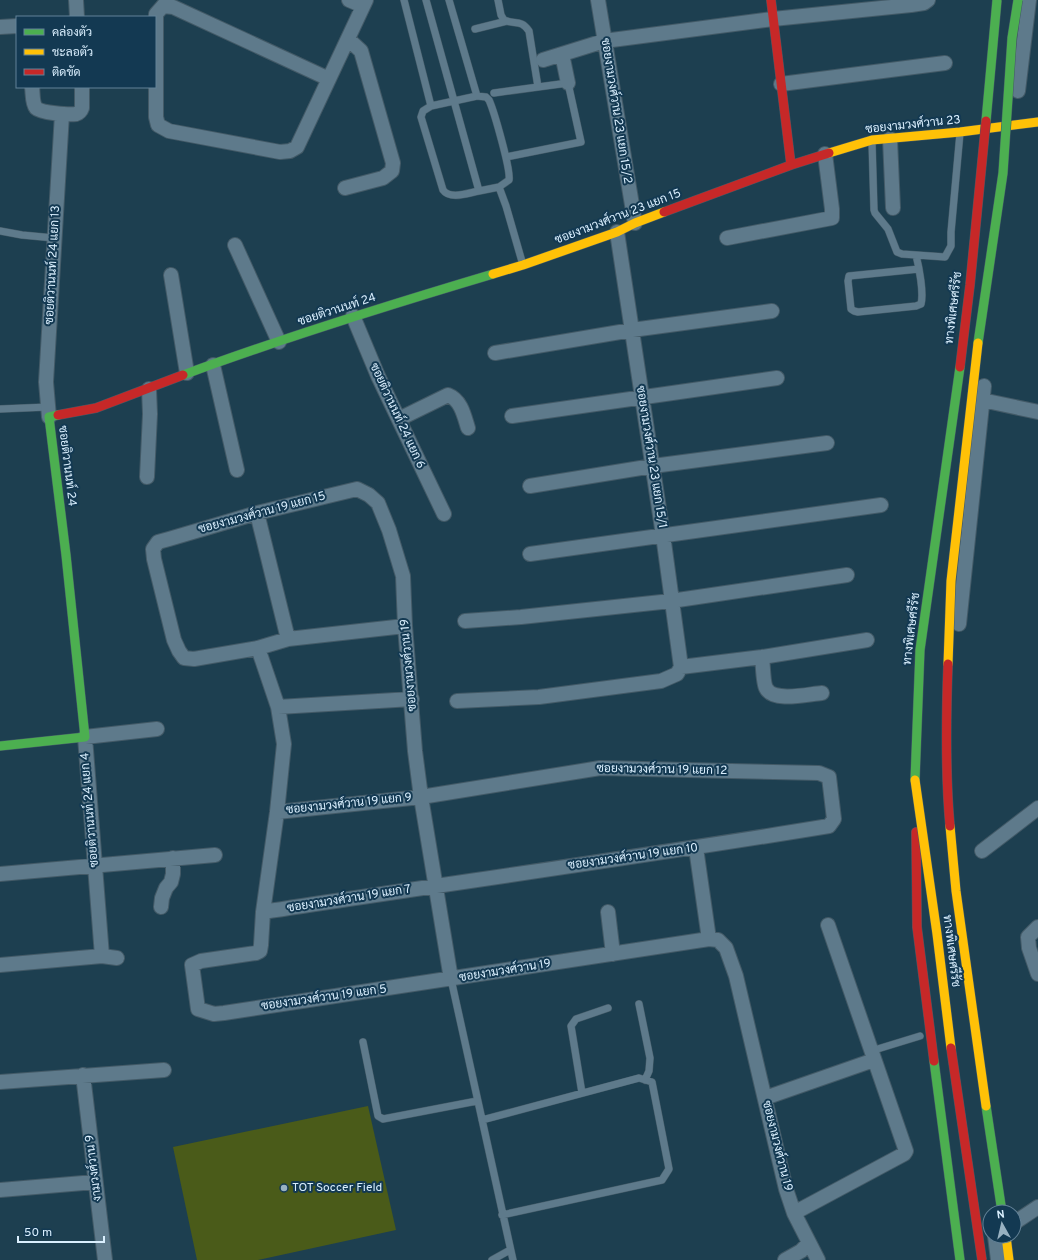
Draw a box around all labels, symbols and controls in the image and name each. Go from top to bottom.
legend [16,16,156,88]
text: คล่องตัว [52,25,92,41]
street label: ซอยงามวงศ์วาน 23 แยก 15/2 [597,37,636,185]
text: ชะลอตัว [52,45,93,61]
text: ติดขัด [52,65,81,81]
street label: ซอยงามวงศ์วาน 23 [864,111,961,138]
street label: ซอยงามวงศ์วาน 23 แยก 15 [552,185,683,248]
street label: ซอยติวานนท์ 24 แยก 13 [41,205,64,325]
street label: ทางพิเศษศรีรัช [941,271,966,345]
street label: ซอยติวานนท์ 24 [296,289,378,330]
street label: ซอยติวานนท์ 24 แยก 6 [366,360,429,471]
street label: ซอยงามวงศ์วาน 23 แยก 15/1 [632,384,671,530]
street label: ซอยติวานนท์ 24 [54,425,81,507]
street label: ซอยงามวงศ์วาน 19 แยก 15 [196,487,327,538]
street label: ทางพิเศษศรีรัช [899,592,924,666]
street label: ซอยงามวงศ์วาน 19 [396,618,421,712]
street label: ซอยติวานนท์ 24 แยก 4 [76,752,103,868]
street label: ซอยงามวงศ์วาน 19 แยก 12 [596,760,728,779]
street label: ซอยงามวงศ์วาน 19 แยก 9 [285,788,413,819]
street label: ซอยงามวงศ์วาน 19 แยก 10 [567,839,699,874]
street label: ซอยงามวงศ์วาน 19 แยก 7 [286,880,412,917]
street label: ทางพิเศษศรีรัช [939,914,964,988]
street label: ซอยงามวงศ์วาน 19 [458,955,552,986]
street label: ซอยงามวงศ์วาน 19 แยก 5 [260,980,388,1015]
street label: ซอยงามวงศ์วาน 19 [758,1099,797,1193]
street label: งามวงศ์วาน 9 [81,1134,106,1202]
place label: TOT Soccer Field [292,1180,382,1196]
marker: TOT Soccer Field [279,1183,289,1193]
north arrow [982,1204,1022,1244]
text: N [996,1208,1006,1223]
scale bar [18,1218,104,1244]
text: 50 m [24,1225,52,1241]

